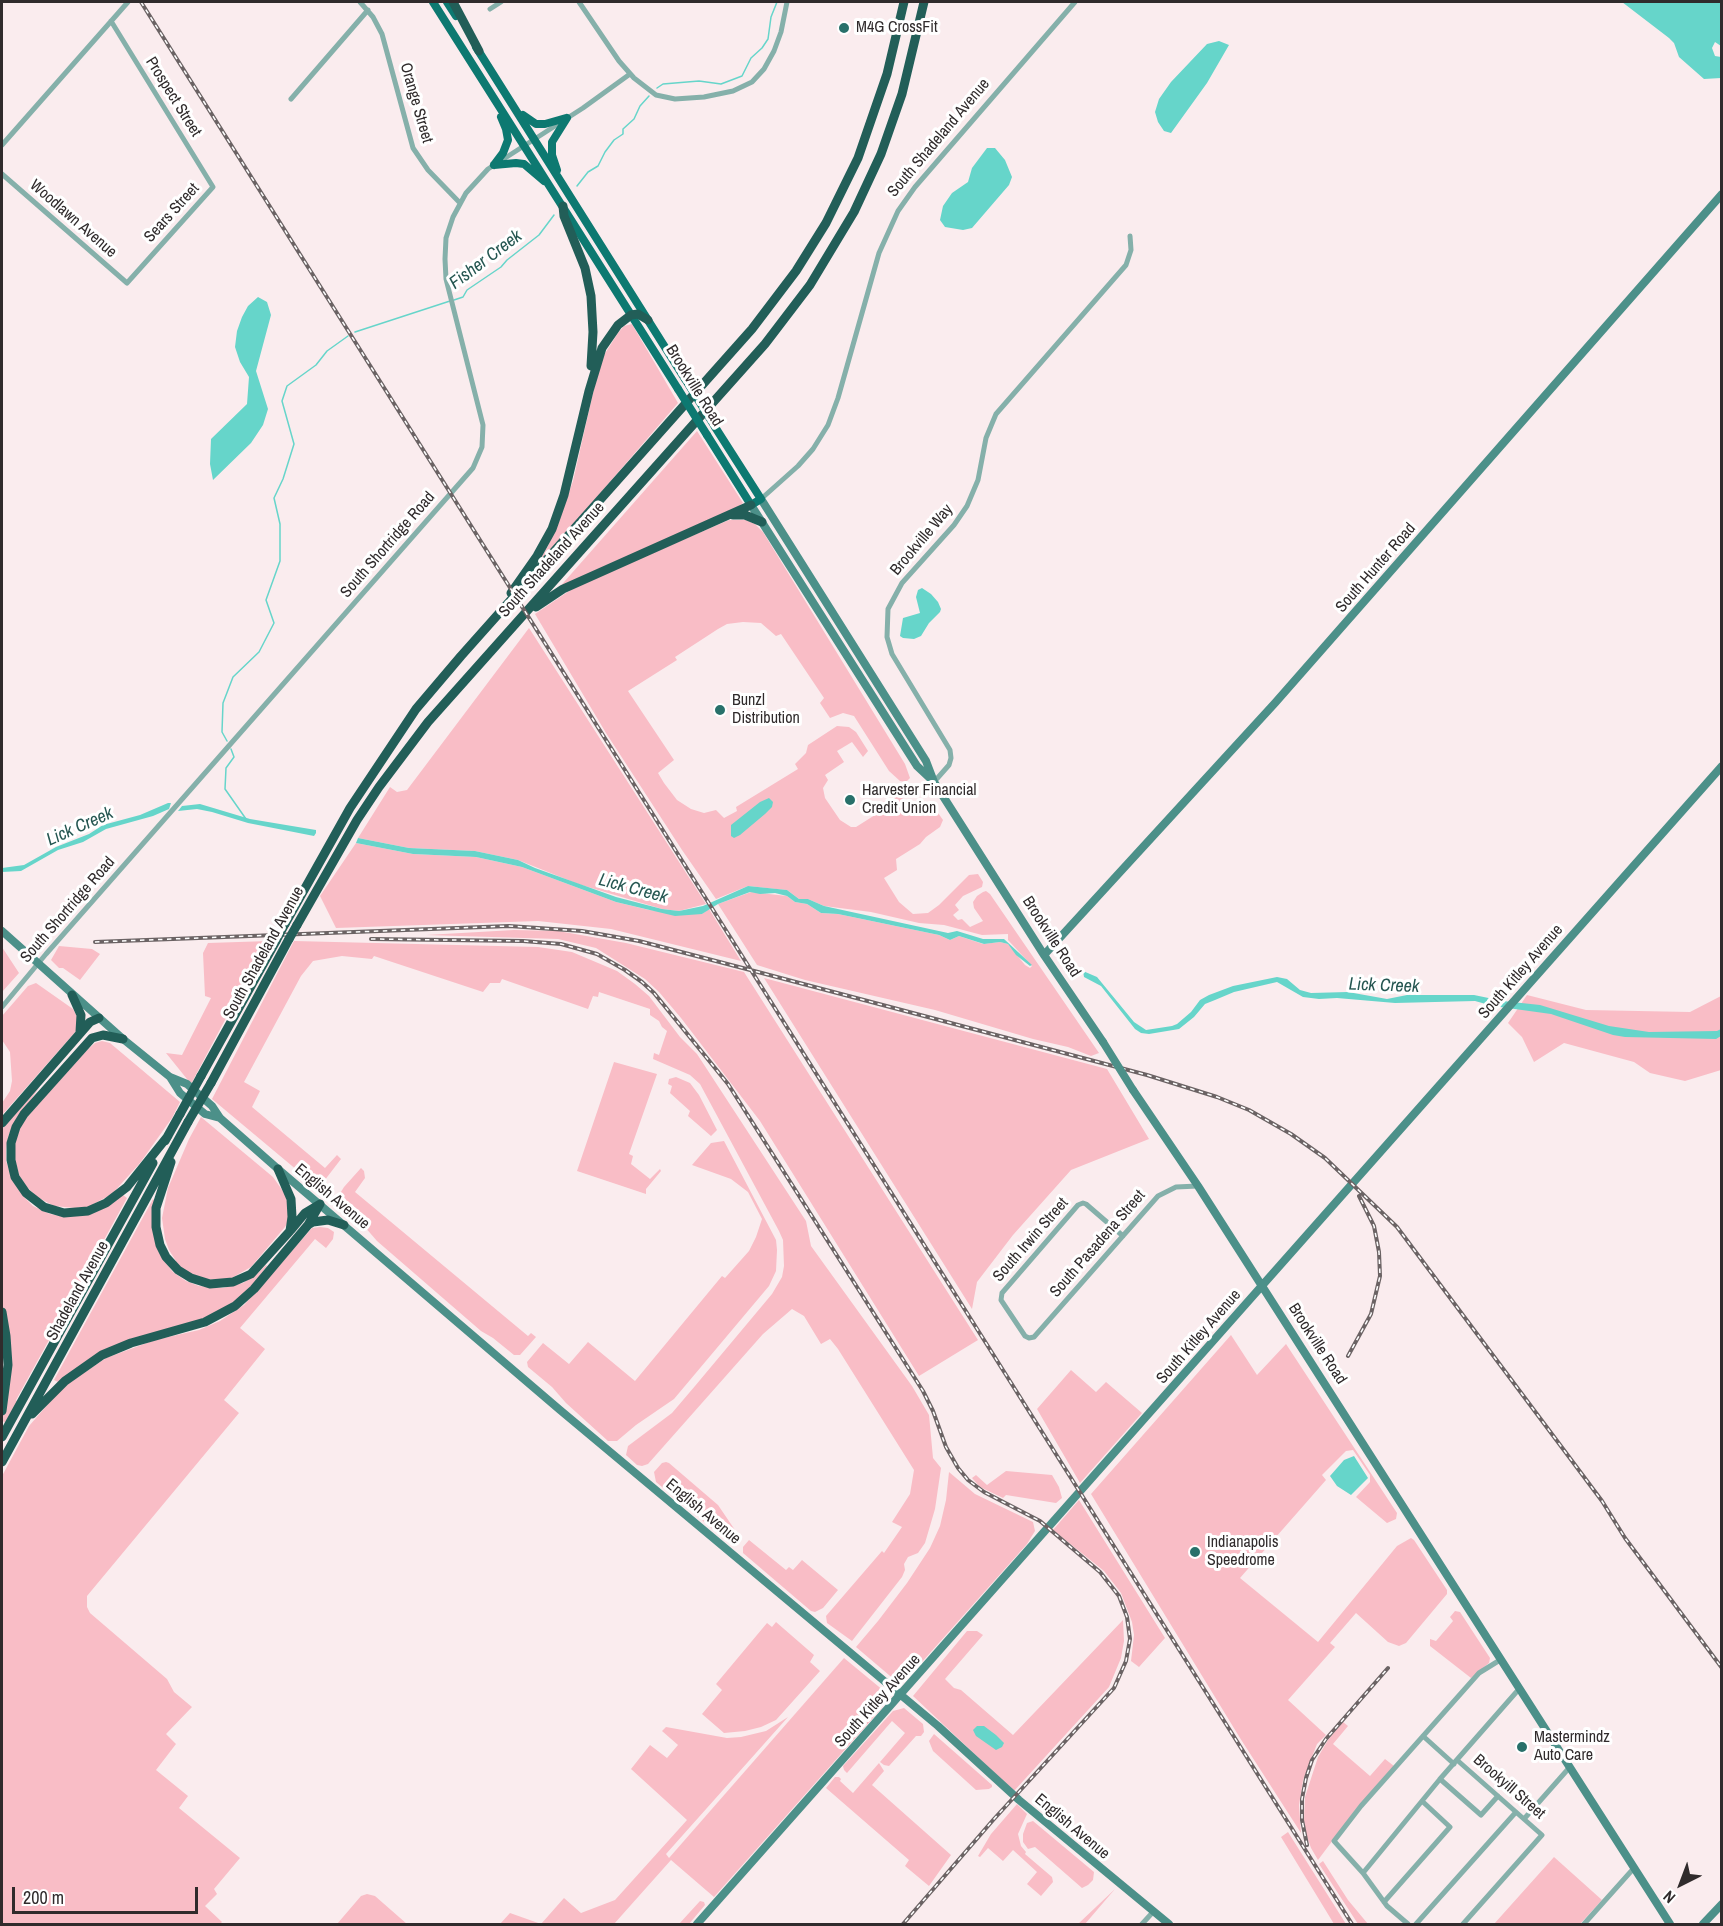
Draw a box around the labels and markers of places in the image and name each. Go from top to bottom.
place label: M4G CrossFit [856,18,938,38]
marker: M4G CrossFit [837,21,851,35]
place label: Bunzl Distribution [732,691,800,729]
marker: Bunzl Distribution [713,703,727,717]
place label: Harvester Financial Credit Union [862,781,976,819]
marker: Harvester Financial Credit Union [843,793,857,807]
place label: Indianapolis Speedrome [1207,1533,1278,1571]
marker: Indianapolis Speedrome [1188,1545,1202,1559]
place label: Mastermindz Auto Care [1534,1728,1610,1766]
marker: Mastermindz Auto Care [1515,1740,1529,1754]

